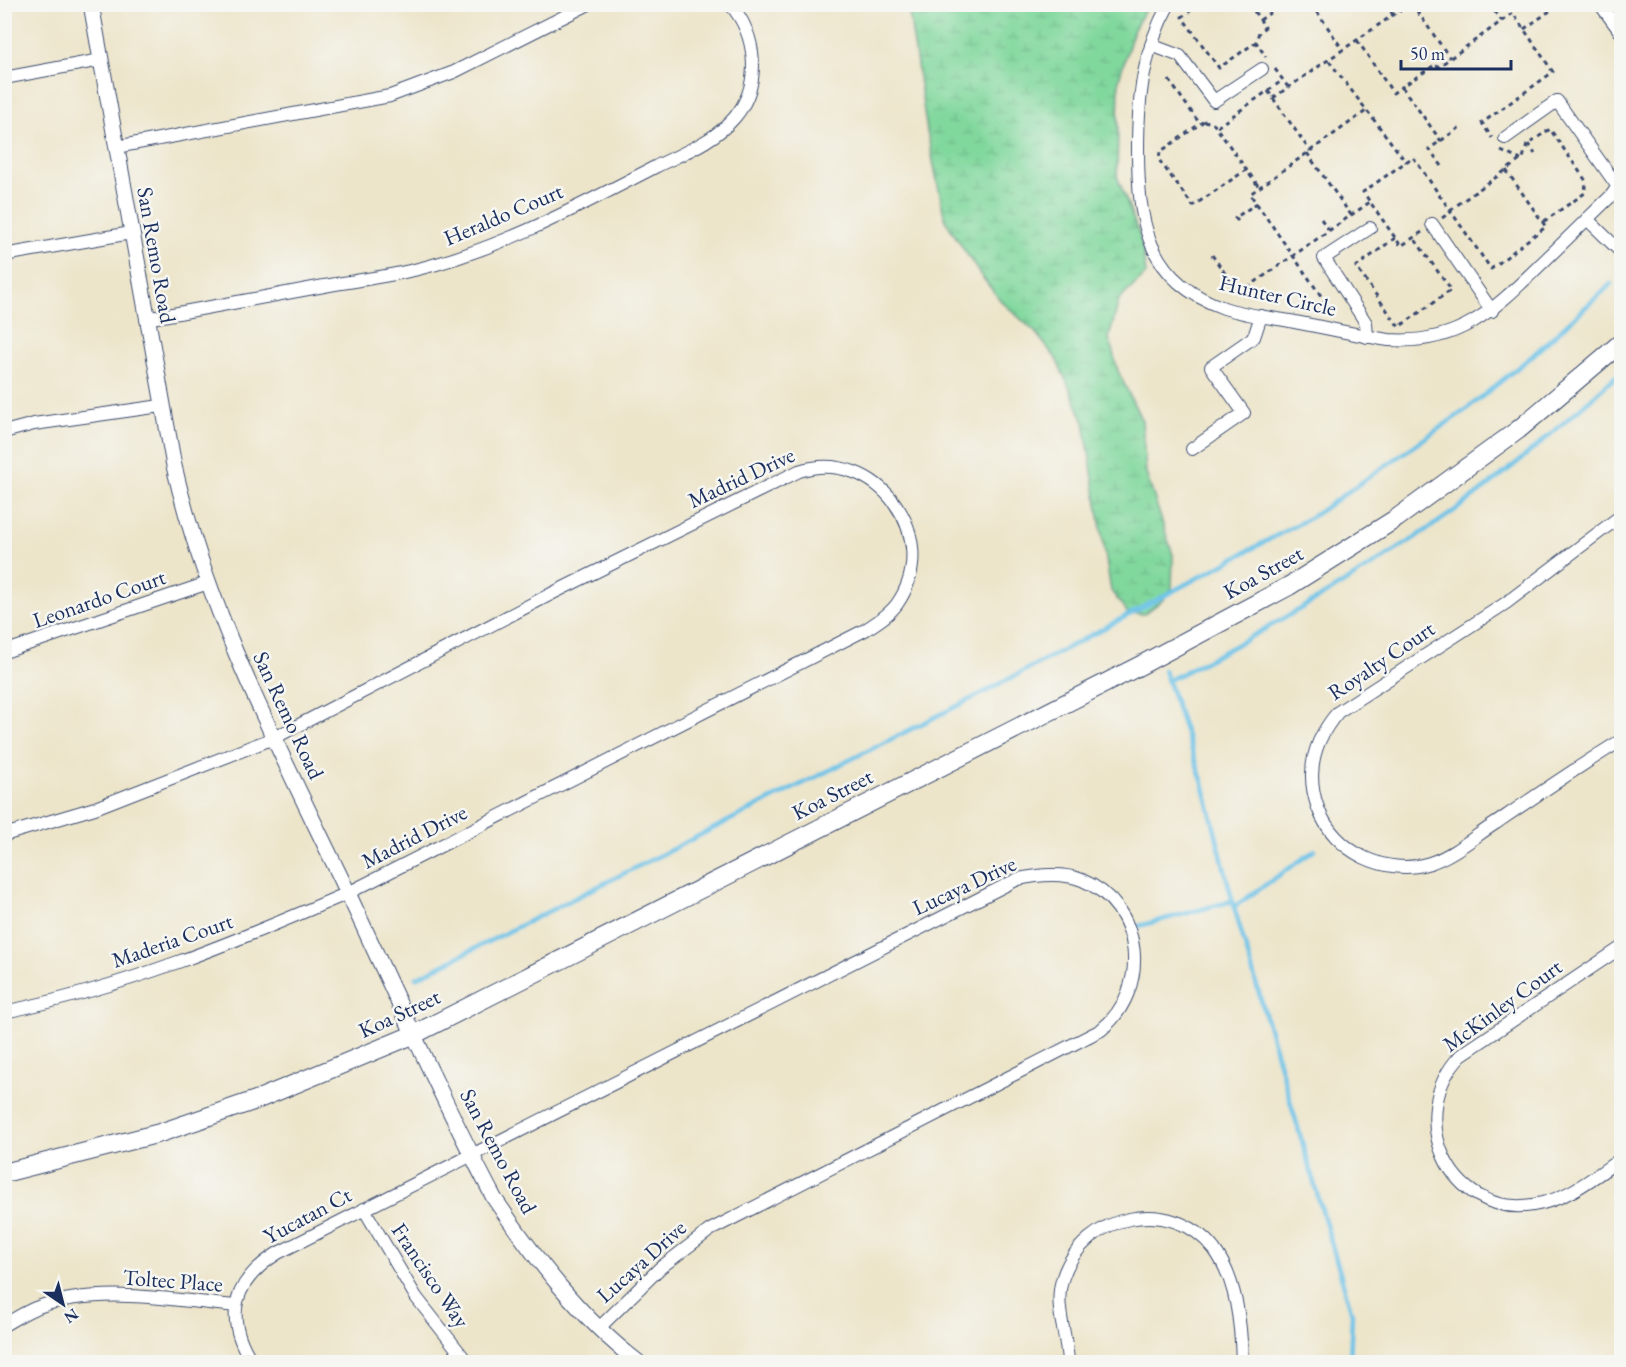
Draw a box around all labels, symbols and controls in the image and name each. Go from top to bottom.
scale bar [1401,33,1510,71]
text: 50 m [1410,42,1445,65]
street label: Heraldo Court [439,176,567,253]
street label: San Remo Road [130,185,183,326]
street label: Hunter Circle [1216,268,1340,323]
street label: Madrid Drive [683,440,800,515]
street label: Koa Street [1218,539,1308,606]
street label: Leonardo Court [29,562,170,635]
street label: Royalty Court [1322,614,1440,707]
street label: San Remo Road [246,647,331,785]
street label: Koa Street [787,762,878,827]
street label: Madrid Drive [357,797,472,875]
street label: Lucaya Drive [908,849,1021,922]
street label: Maderia Court [108,906,237,975]
street label: McKinley Court [1437,952,1568,1058]
street label: Koa Street [354,982,445,1045]
street label: San Remo Road [453,1084,544,1220]
street label: Yucatan Ct [258,1180,356,1251]
street label: Lucaya Drive [590,1213,693,1309]
street label: Francisco Way [385,1217,476,1334]
street label: Toltec Place [122,1263,224,1298]
north arrow [33,1274,93,1334]
text: N [60,1304,83,1328]

